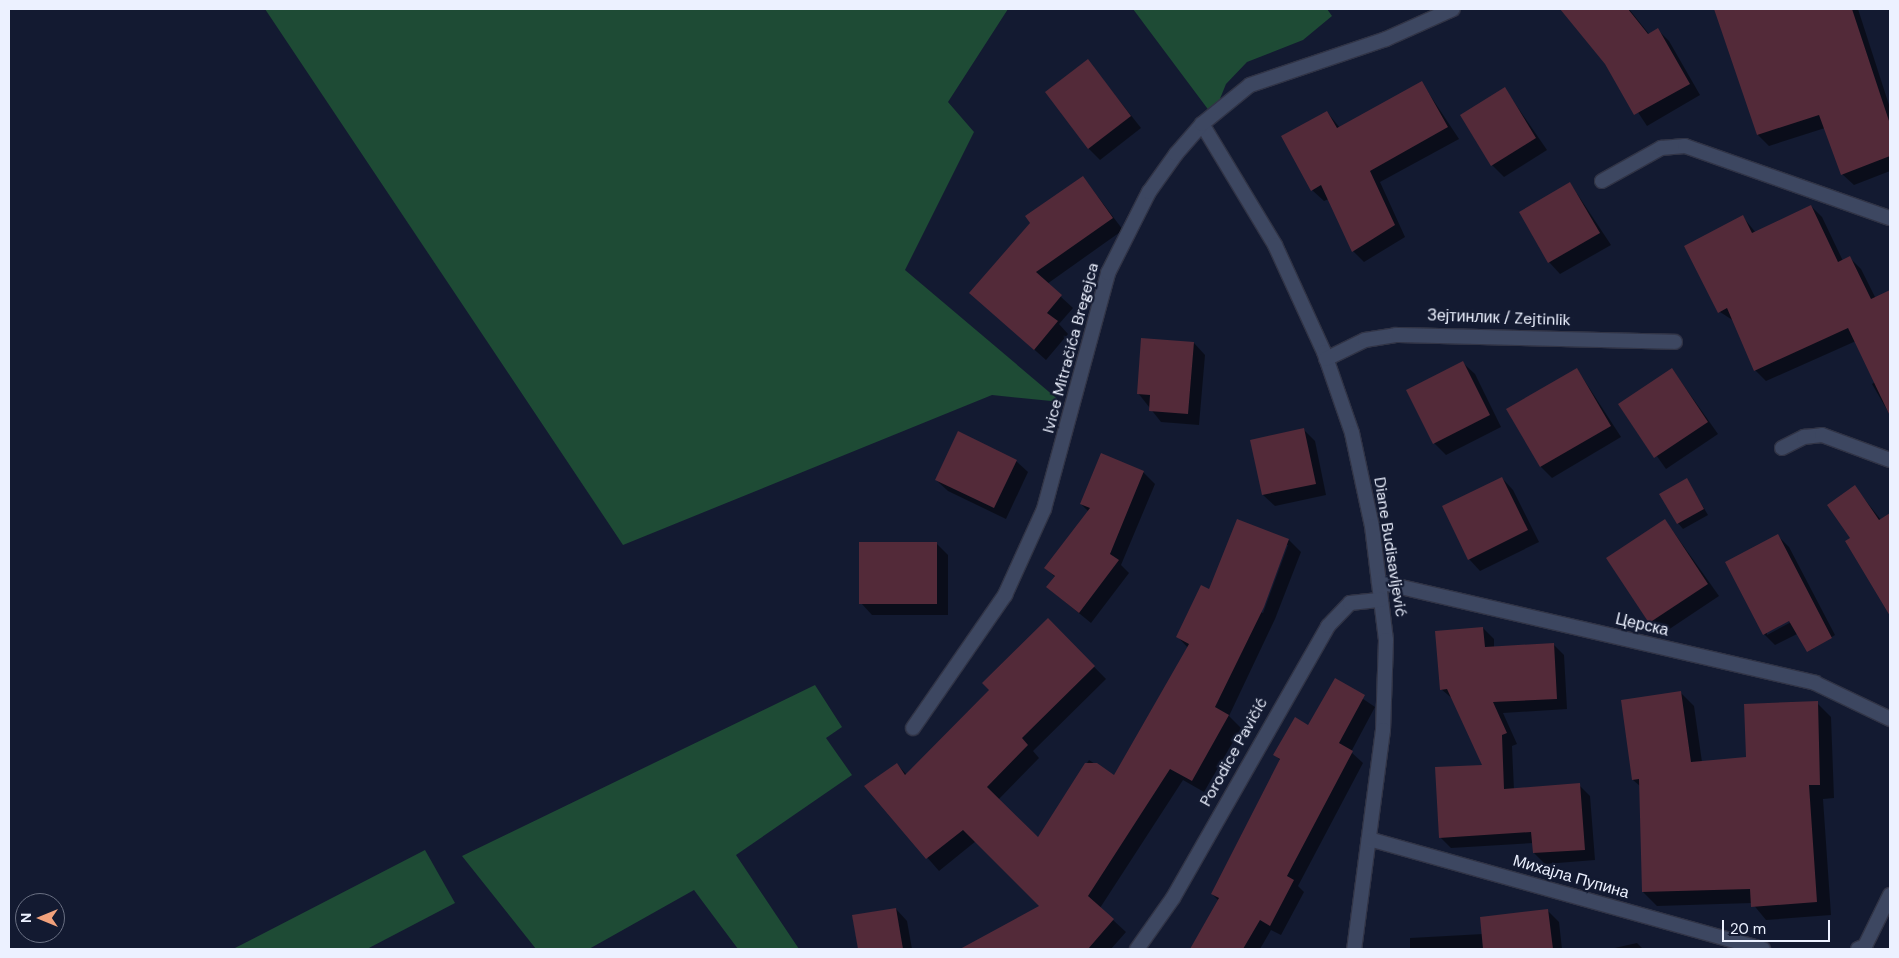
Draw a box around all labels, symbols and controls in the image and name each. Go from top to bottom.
street label: Ivice Mitračića Bregejca [1039,261,1103,435]
street label: Зејтинлик / Zejtinlik [1427,306,1571,330]
street label: Diane Budisavljević [1369,476,1411,618]
street label: Церска [1614,610,1670,640]
street label: Porodice Pavičić [1196,694,1272,810]
street label: Михајла Пупина [1511,851,1631,903]
north arrow [15,893,65,943]
scale bar [1724,910,1832,942]
text: N [17,913,35,923]
text: 20 m [1730,919,1766,939]

